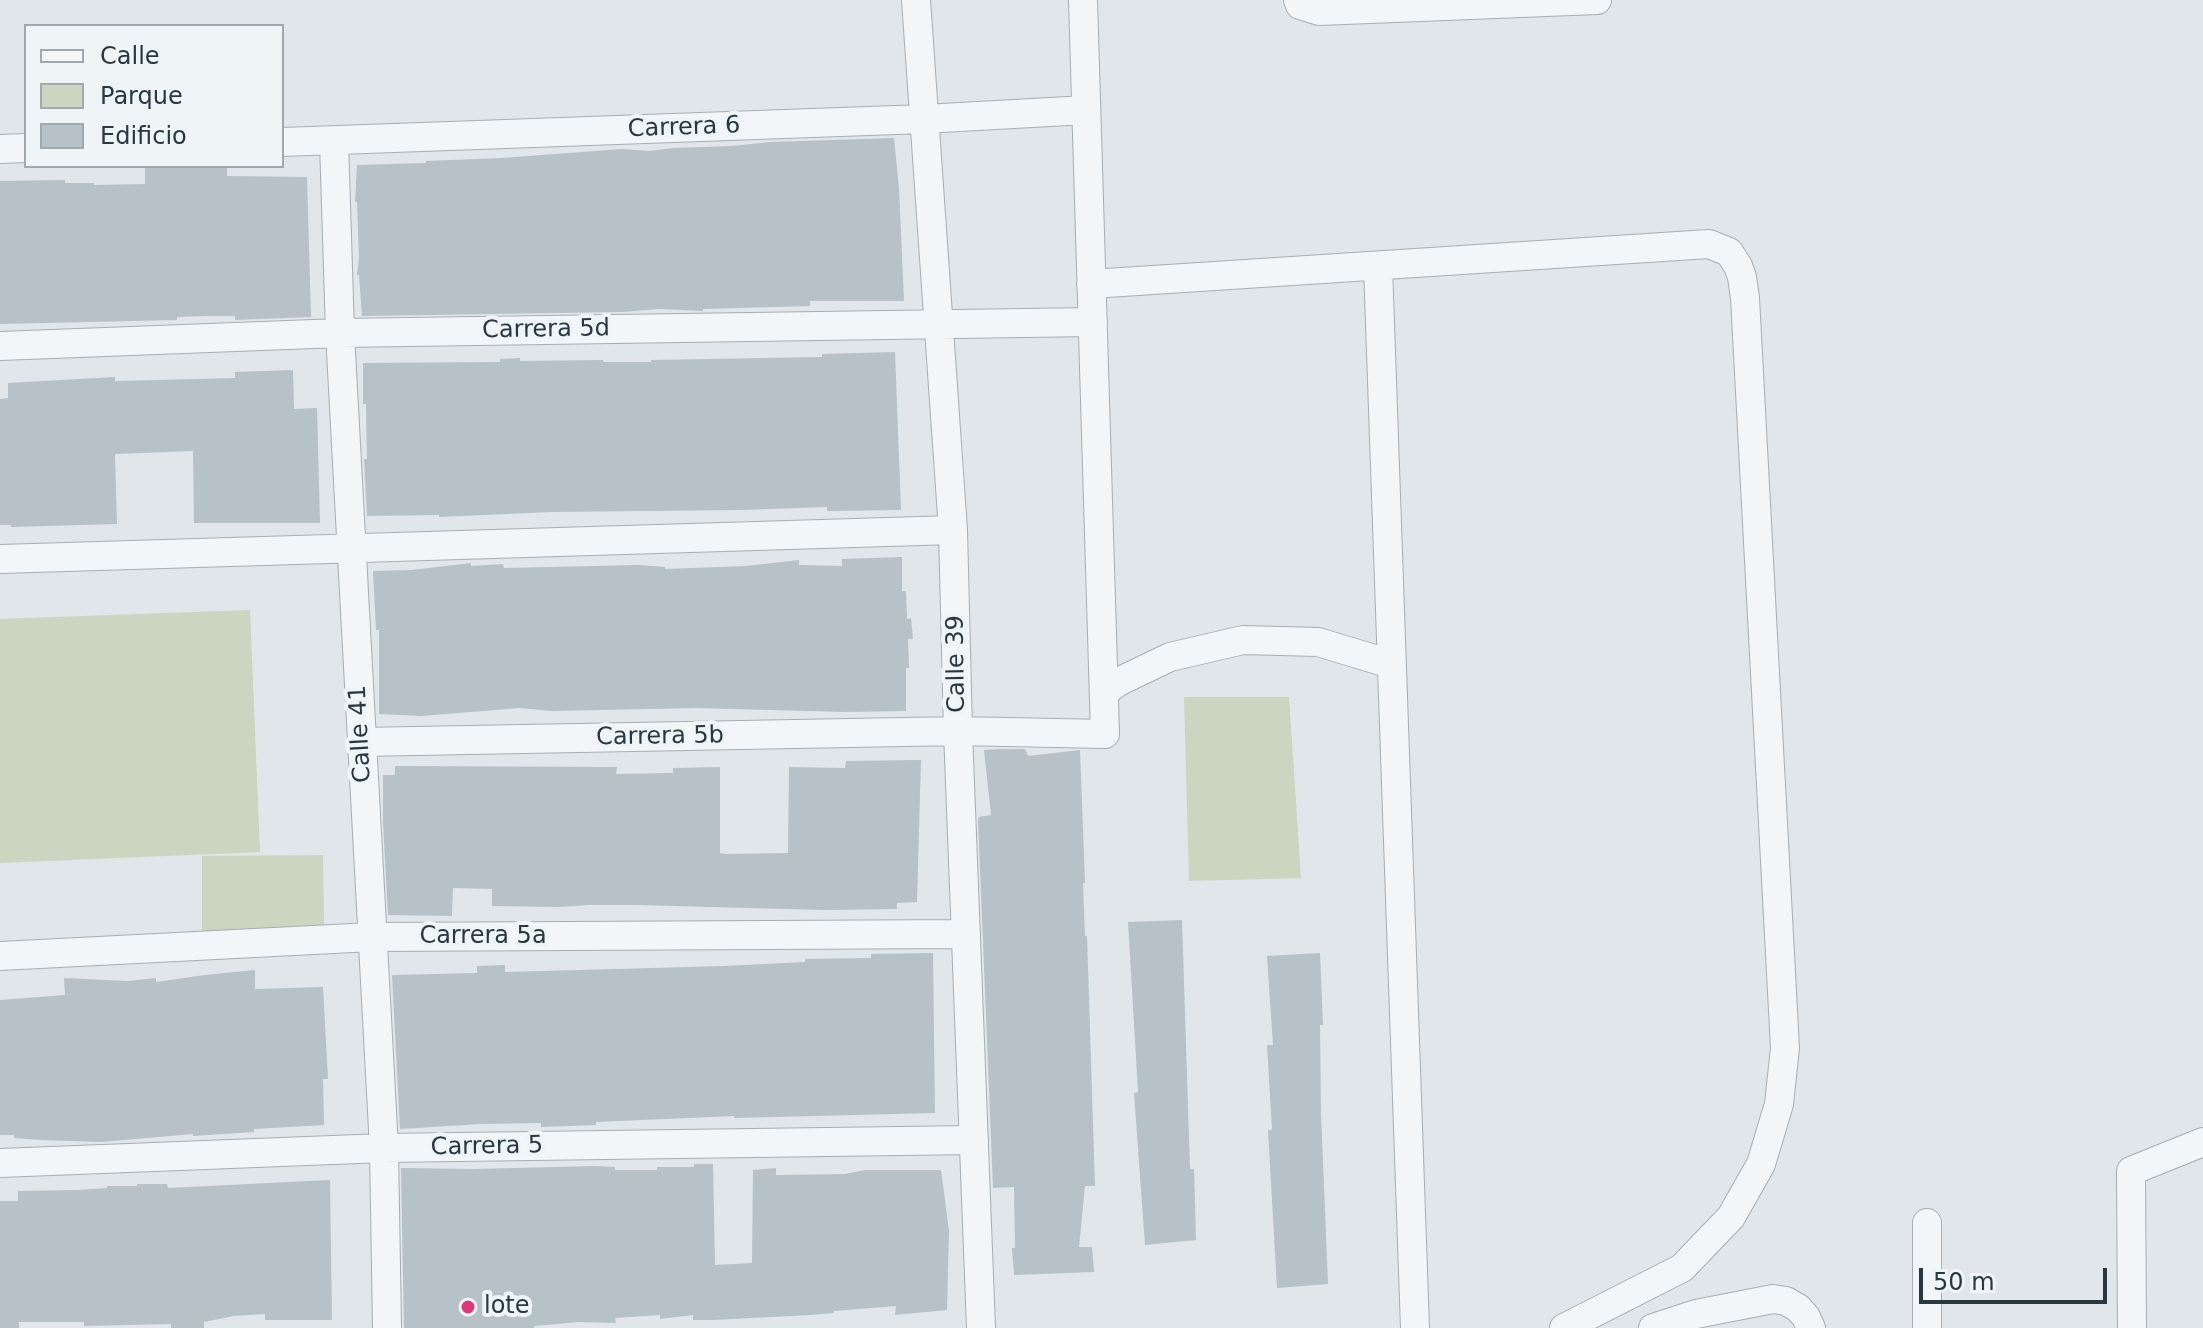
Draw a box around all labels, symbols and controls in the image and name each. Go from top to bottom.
legend [24,24,284,168]
text: Calle [100,42,160,70]
text: Parque [100,82,183,110]
street label: Carrera 6 [627,112,741,144]
text: Edificio [100,122,187,150]
street label: Carrera 5d [482,314,610,346]
street label: Calle 39 [942,615,972,713]
street label: Calle 41 [344,684,378,784]
street label: Carrera 5b [596,721,724,753]
street label: Carrera 5a [419,923,547,951]
street label: Carrera 5 [431,1132,543,1162]
scale bar [1923,1252,2111,1302]
text: 50 m [1933,1268,1995,1296]
place label: lote [484,1293,530,1321]
marker: lote [459,1298,477,1316]

